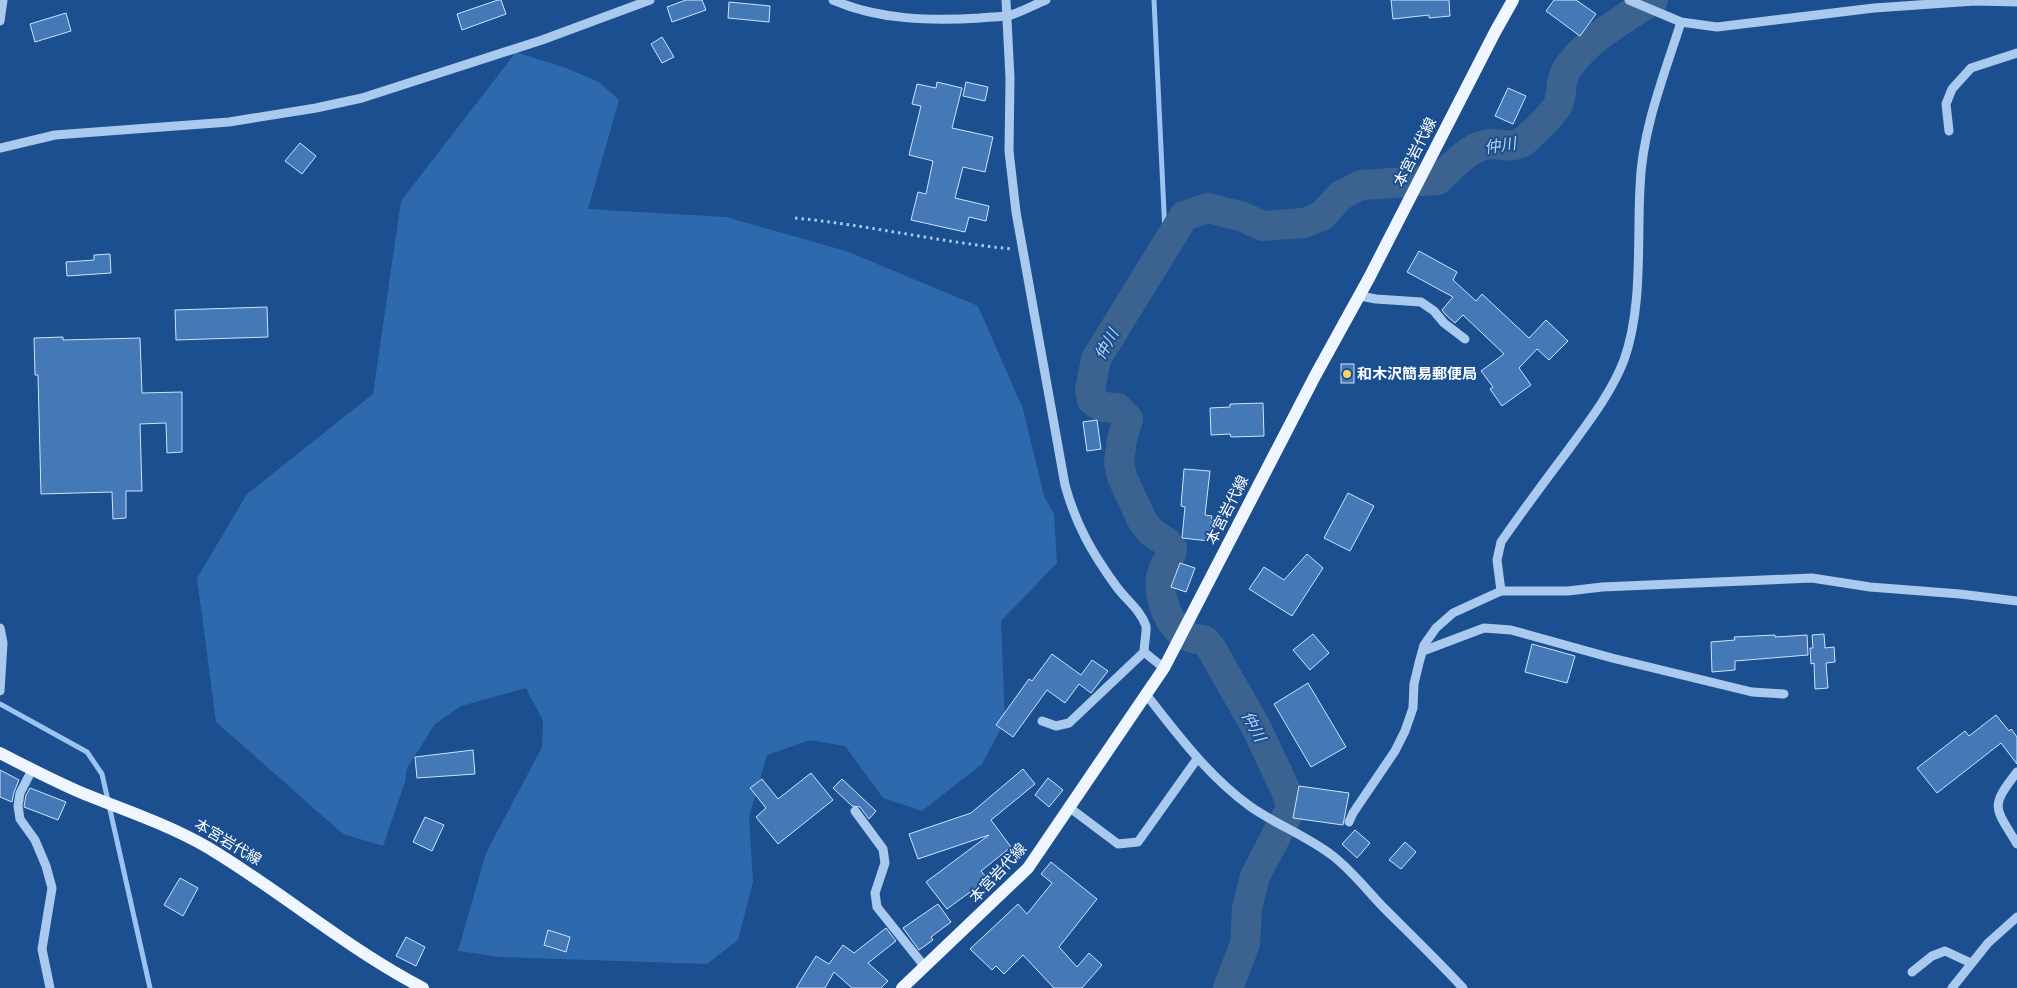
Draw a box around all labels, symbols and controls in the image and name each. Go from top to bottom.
street label: 本宮岩代線 [1390,114,1440,190]
water label: 仲川 [1483,133,1519,157]
water label: 仲川 [1090,324,1123,363]
place label: 和木沢簡易郵便局 [1357,365,1477,383]
marker: 和木沢簡易郵便局 [1341,368,1353,380]
street label: 本宮岩代線 [1202,472,1252,548]
water label: 仲川 [1238,708,1270,747]
street label: 本宮岩代線 [191,815,265,869]
street label: 本宮岩代線 [966,839,1030,907]

